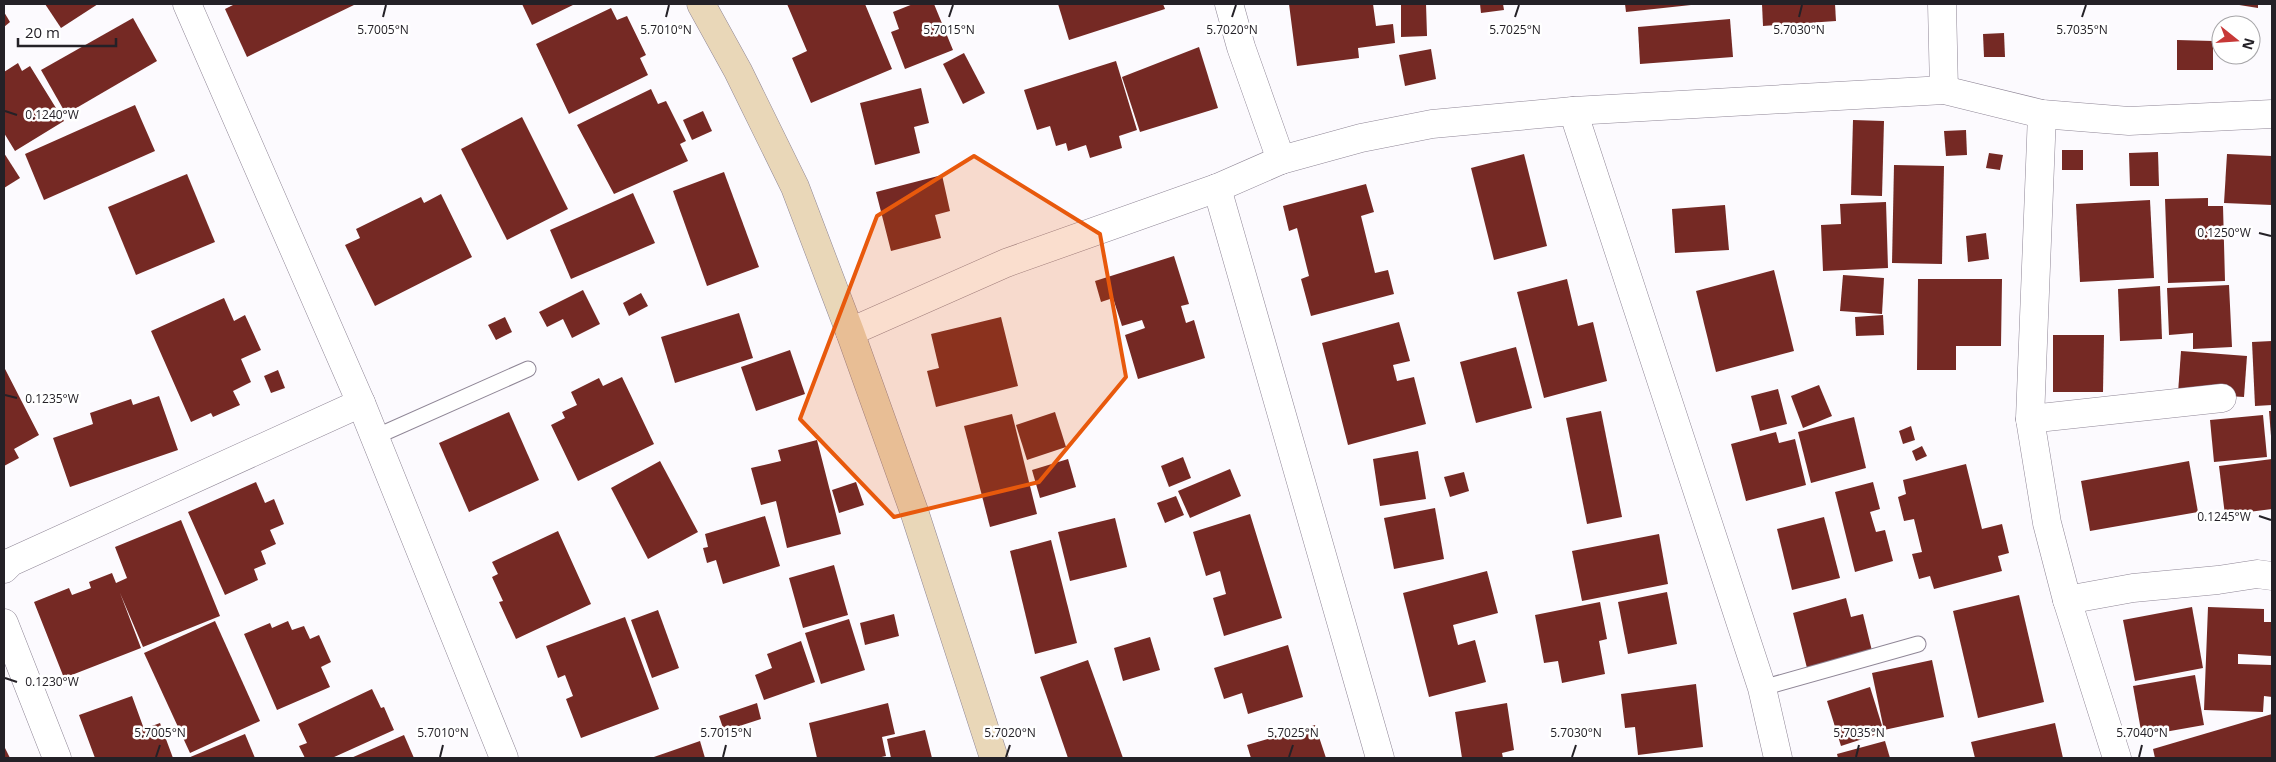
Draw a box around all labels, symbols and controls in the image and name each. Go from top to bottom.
scale bar [18,15,115,47]
north arrow [2211,15,2261,65]
text: 5.7005°N [357,21,409,38]
text: 5.7010°N [640,21,692,38]
text: 5.7015°N [923,21,975,38]
text: 5.7020°N [1206,21,1258,38]
text: 5.7025°N [1489,21,1541,38]
text: 5.7030°N [1773,21,1825,38]
text: 5.7035°N [2056,21,2108,38]
text: 20 m [25,22,60,42]
text: N [2238,36,2260,52]
text: 0.1240°W [25,106,79,123]
text: 0.1250°W [2197,224,2251,241]
text: 0.1235°W [25,390,79,407]
text: 0.1245°W [2197,508,2251,525]
text: 0.1230°W [25,673,79,690]
text: 5.7005°N [134,724,186,741]
text: 5.7010°N [417,724,469,741]
text: 5.7015°N [700,724,752,741]
text: 5.7020°N [984,724,1036,741]
text: 5.7025°N [1267,724,1319,741]
text: 5.7030°N [1550,724,1602,741]
text: 5.7035°N [1833,724,1885,741]
text: 5.7040°N [2116,724,2168,741]

